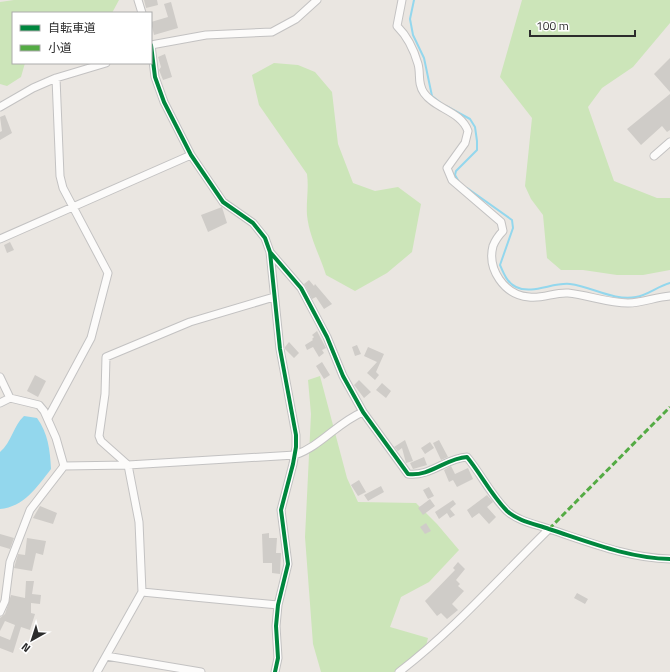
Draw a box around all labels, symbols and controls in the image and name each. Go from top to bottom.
legend [12,12,152,64]
scale bar [530,12,635,38]
text: 100 m [536,16,569,35]
text: 自転車道 [48,18,96,37]
text: 小道 [48,38,72,57]
north arrow [12,620,52,660]
text: N [18,639,34,656]

